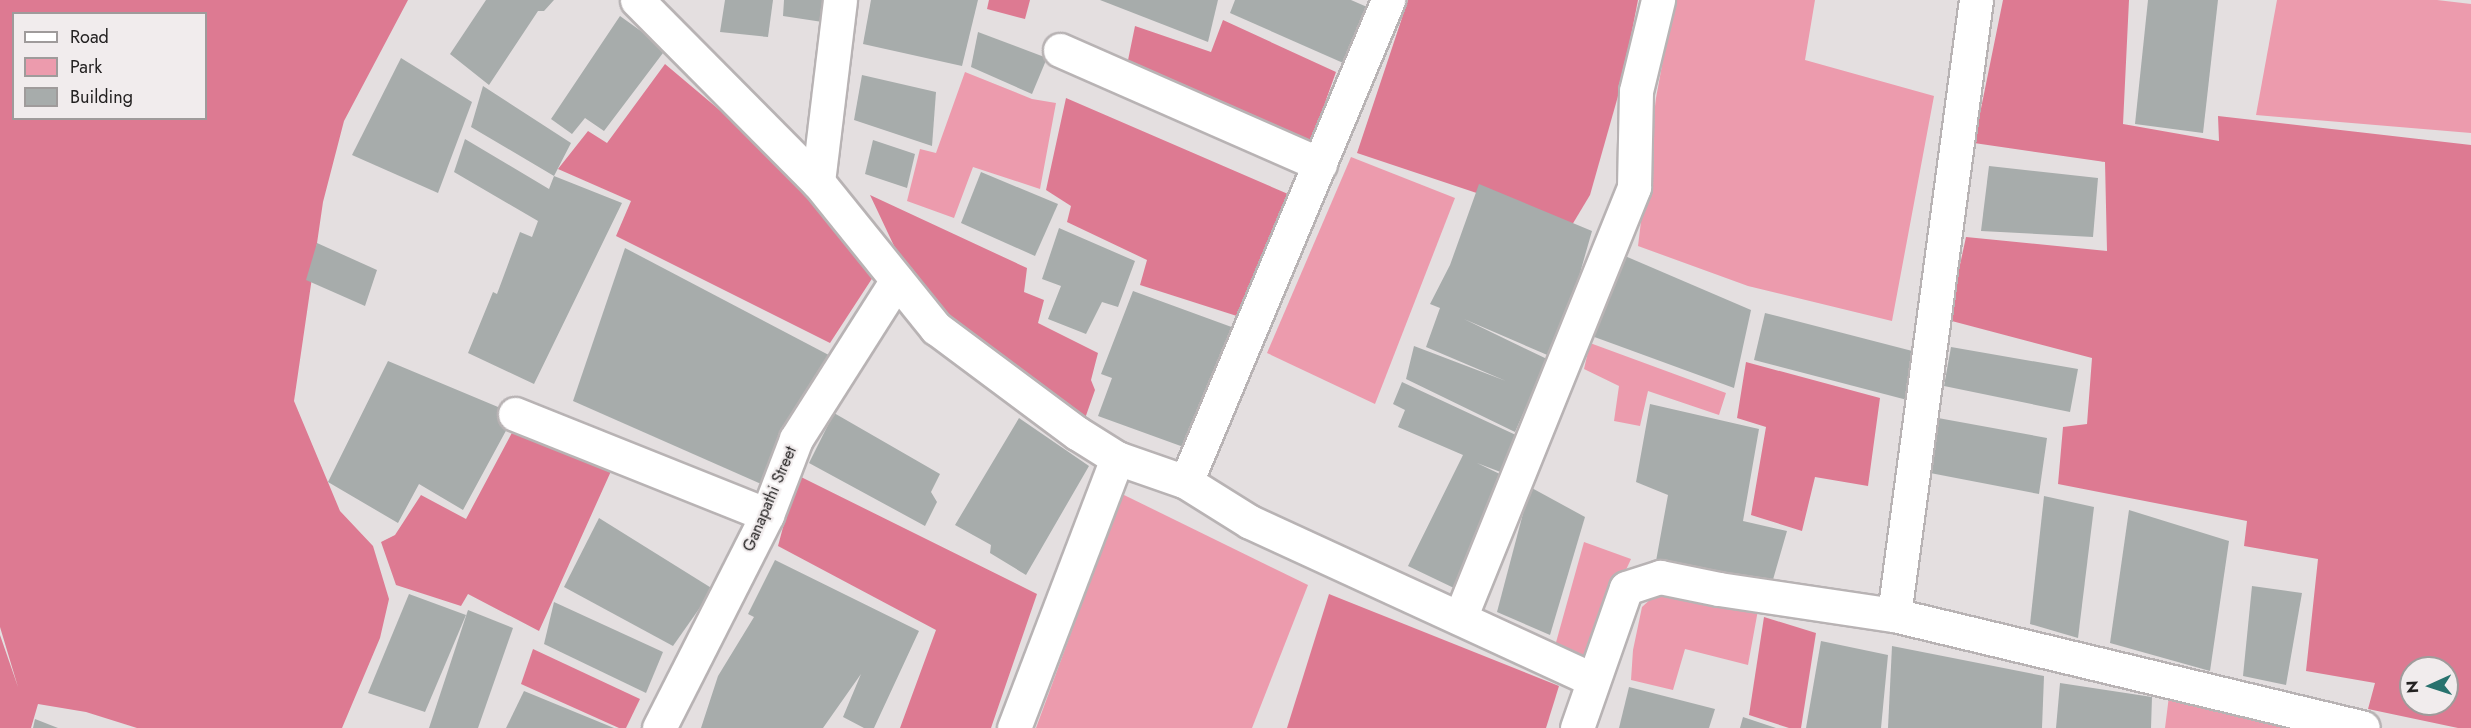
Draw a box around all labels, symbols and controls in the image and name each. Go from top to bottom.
legend [12,12,207,120]
text: Road [70,24,109,50]
text: Park [70,54,102,80]
text: Building [70,84,133,110]
street label: Ganapathi Street [739,444,801,554]
north arrow [2399,656,2459,716]
text: N [2401,680,2424,694]

